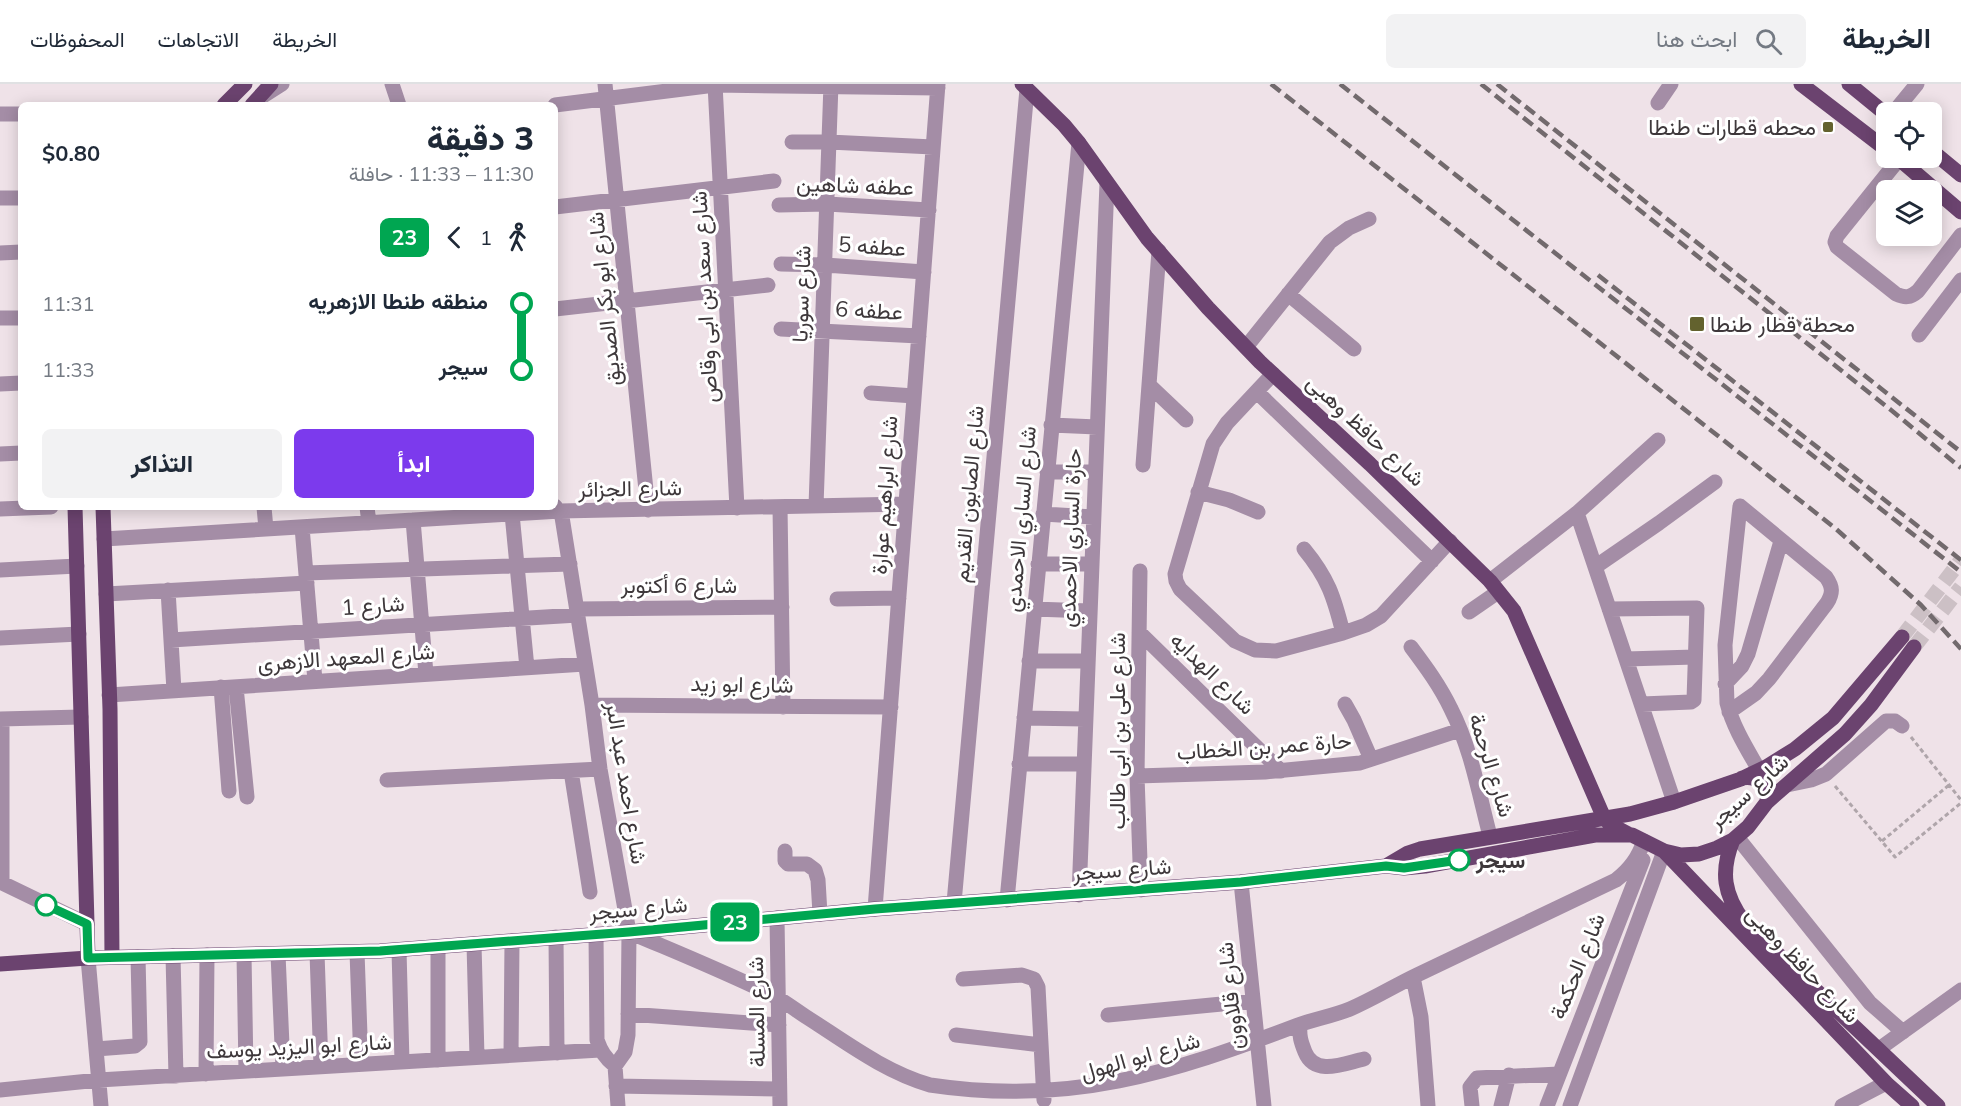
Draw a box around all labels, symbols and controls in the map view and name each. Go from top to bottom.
search box [1386,14,1806,68]
text: الخريطة [1842,20,1931,55]
text: ابحث هنا [1656,25,1737,53]
icon: search [1752,25,1785,58]
text: المحفوظات [30,26,125,52]
text: الاتجاهات [158,26,239,52]
text: الخريطة [272,26,337,52]
map controls [1876,102,1942,246]
button: locate [1876,102,1942,168]
place label: محطه قطارات طنطا [1648,113,1816,141]
text: 3 دقيقة [427,117,534,158]
marker: محطه قطارات طنطا [1821,120,1835,134]
text: $0.80 [42,139,100,167]
text: 11:30 – 11:33 · حافلة [349,161,534,186]
street label: عطفه شاهين [796,169,914,201]
button: layers [1876,180,1942,246]
street label: شارع سعد بن ابى وقاص [684,190,725,404]
street label: شارع ابو بكر الصديق [581,210,628,387]
icon: back [438,221,471,254]
icon: walk [501,221,534,254]
text: 23 [392,224,417,250]
text: 1 [480,225,492,250]
street label: عطفه 5 [837,230,907,262]
street label: شارع سوريا [785,245,818,343]
text: منطقه طنطا الازهريه [308,287,488,315]
text: 11:31 [42,291,95,316]
street label: عطفه 6 [835,294,903,326]
place label: محطة قطار طنطا [1710,310,1855,338]
marker: محطة قطار طنطا [1688,315,1706,333]
text: سيجر [439,353,488,381]
text: 11:33 [42,357,95,382]
street label: شارع حافظ وهبى [1300,368,1431,493]
street label: شارع الصابون القديم [946,404,991,584]
street label: شارع ابراهيم عوارة [864,415,905,575]
street label: شارع الساري الاحمدي [998,425,1047,614]
button: التذاكر [42,429,282,498]
button: ابدأ [294,429,534,498]
street label: حارة الساري الاحمدي [1053,448,1092,628]
street label: شارع الجزائر [577,473,682,504]
street label: شارع 6 أكتوبر [620,571,737,600]
street label: شارع 1 [340,589,406,622]
street label: شارع الهدايه [1164,626,1261,721]
street label: شارع على بن ابى طالب [1103,632,1132,830]
street label: شارع المعهد الازهرى [256,637,436,678]
street label: شارع ابو زيد [690,669,794,700]
street label: شارع احمد عبد البر [599,699,654,866]
street label: شارع الرحمة [1462,710,1521,821]
street label: حارة عمر بن الخطاب [1176,726,1352,766]
street label: شارع سيجر [1701,748,1795,836]
place label: سيجر [1475,846,1525,874]
marker: سيجر [1448,849,1470,871]
street label: شارع سيجر [1071,852,1172,887]
street label: شارع سيجر [587,890,689,927]
unlabelled marker [35,894,57,916]
street label: شارع حافظ وهبى [1739,900,1866,1029]
line badge: 23 [708,902,762,942]
text: 23 [722,909,748,935]
street label: شارع الحكمة [1543,909,1612,1023]
street label: شارع قلاوون [1210,941,1251,1051]
street label: شارع المسلة [741,956,772,1068]
street label: شارع ابو الهول [1077,1026,1203,1087]
street label: شارع ابو اليزيد يوسف [206,1027,393,1066]

